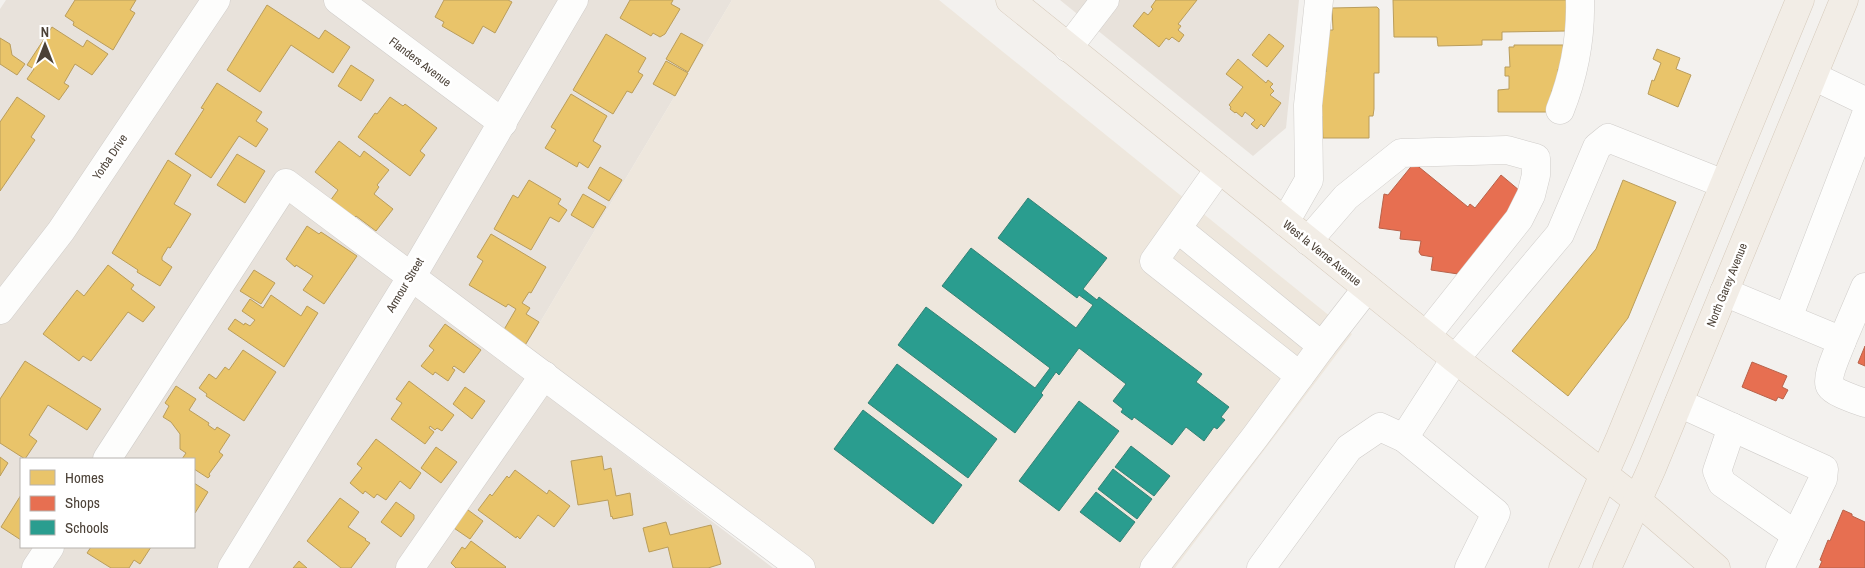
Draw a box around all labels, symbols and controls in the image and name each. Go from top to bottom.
north arrow [20,20,70,70]
text: N [41,23,49,41]
street label: Flanders Avenue [386,33,454,91]
street label: Yorba Drive [89,131,131,183]
street label: West la Verne Avenue [1279,216,1365,290]
street label: North Garey Avenue [1703,241,1751,329]
street label: Armour Street [382,254,428,316]
legend [20,458,195,548]
text: Homes [65,467,104,488]
text: Shops [65,492,100,513]
text: Schools [65,517,109,538]

